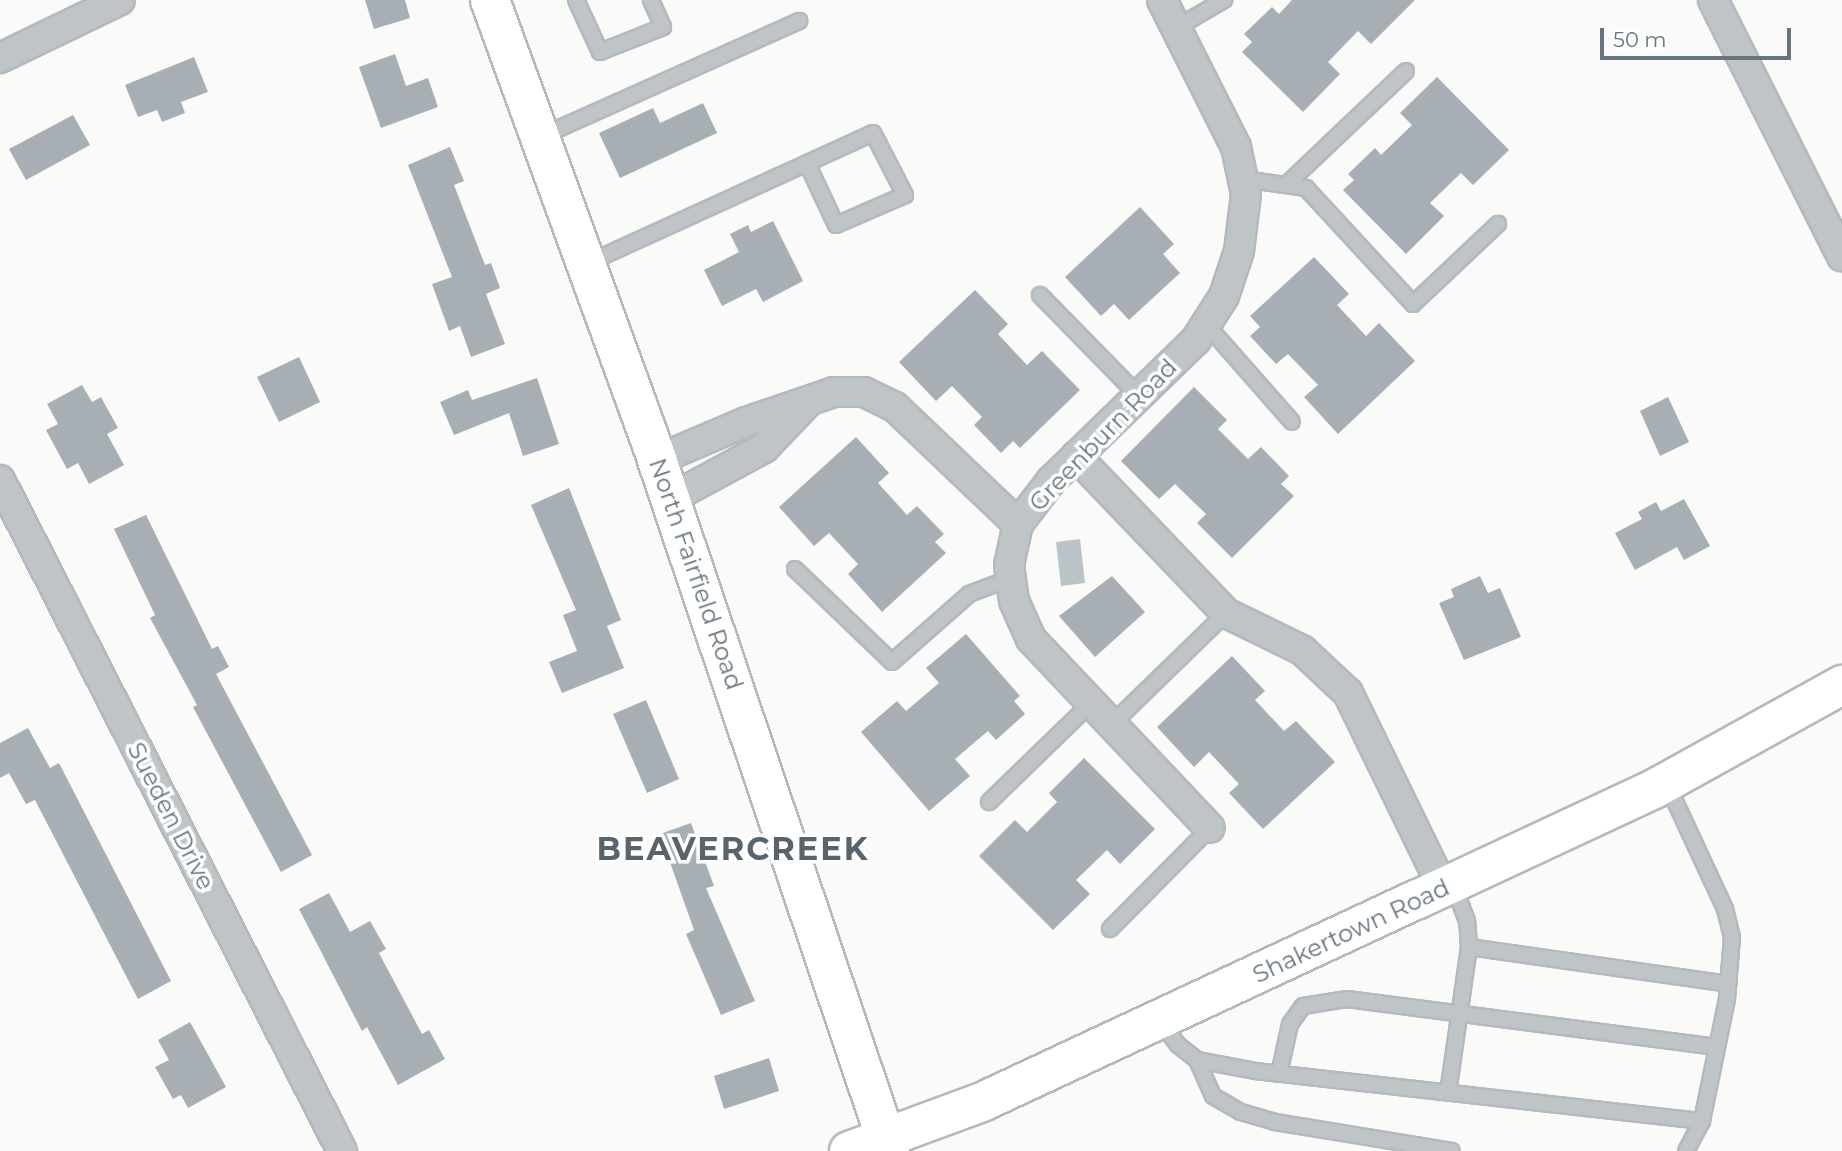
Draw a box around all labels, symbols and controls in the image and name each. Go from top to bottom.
scale bar [1604,14,1795,58]
text: 50 m [1613,27,1667,52]
street label: Greenburn Road [1023,353,1183,517]
street label: North Fairfield Road [643,454,749,694]
street label: Sueden Drive [122,738,220,894]
district label: BEAVERCREEK [598,830,868,868]
street label: Shakertown Road [1248,873,1454,989]

